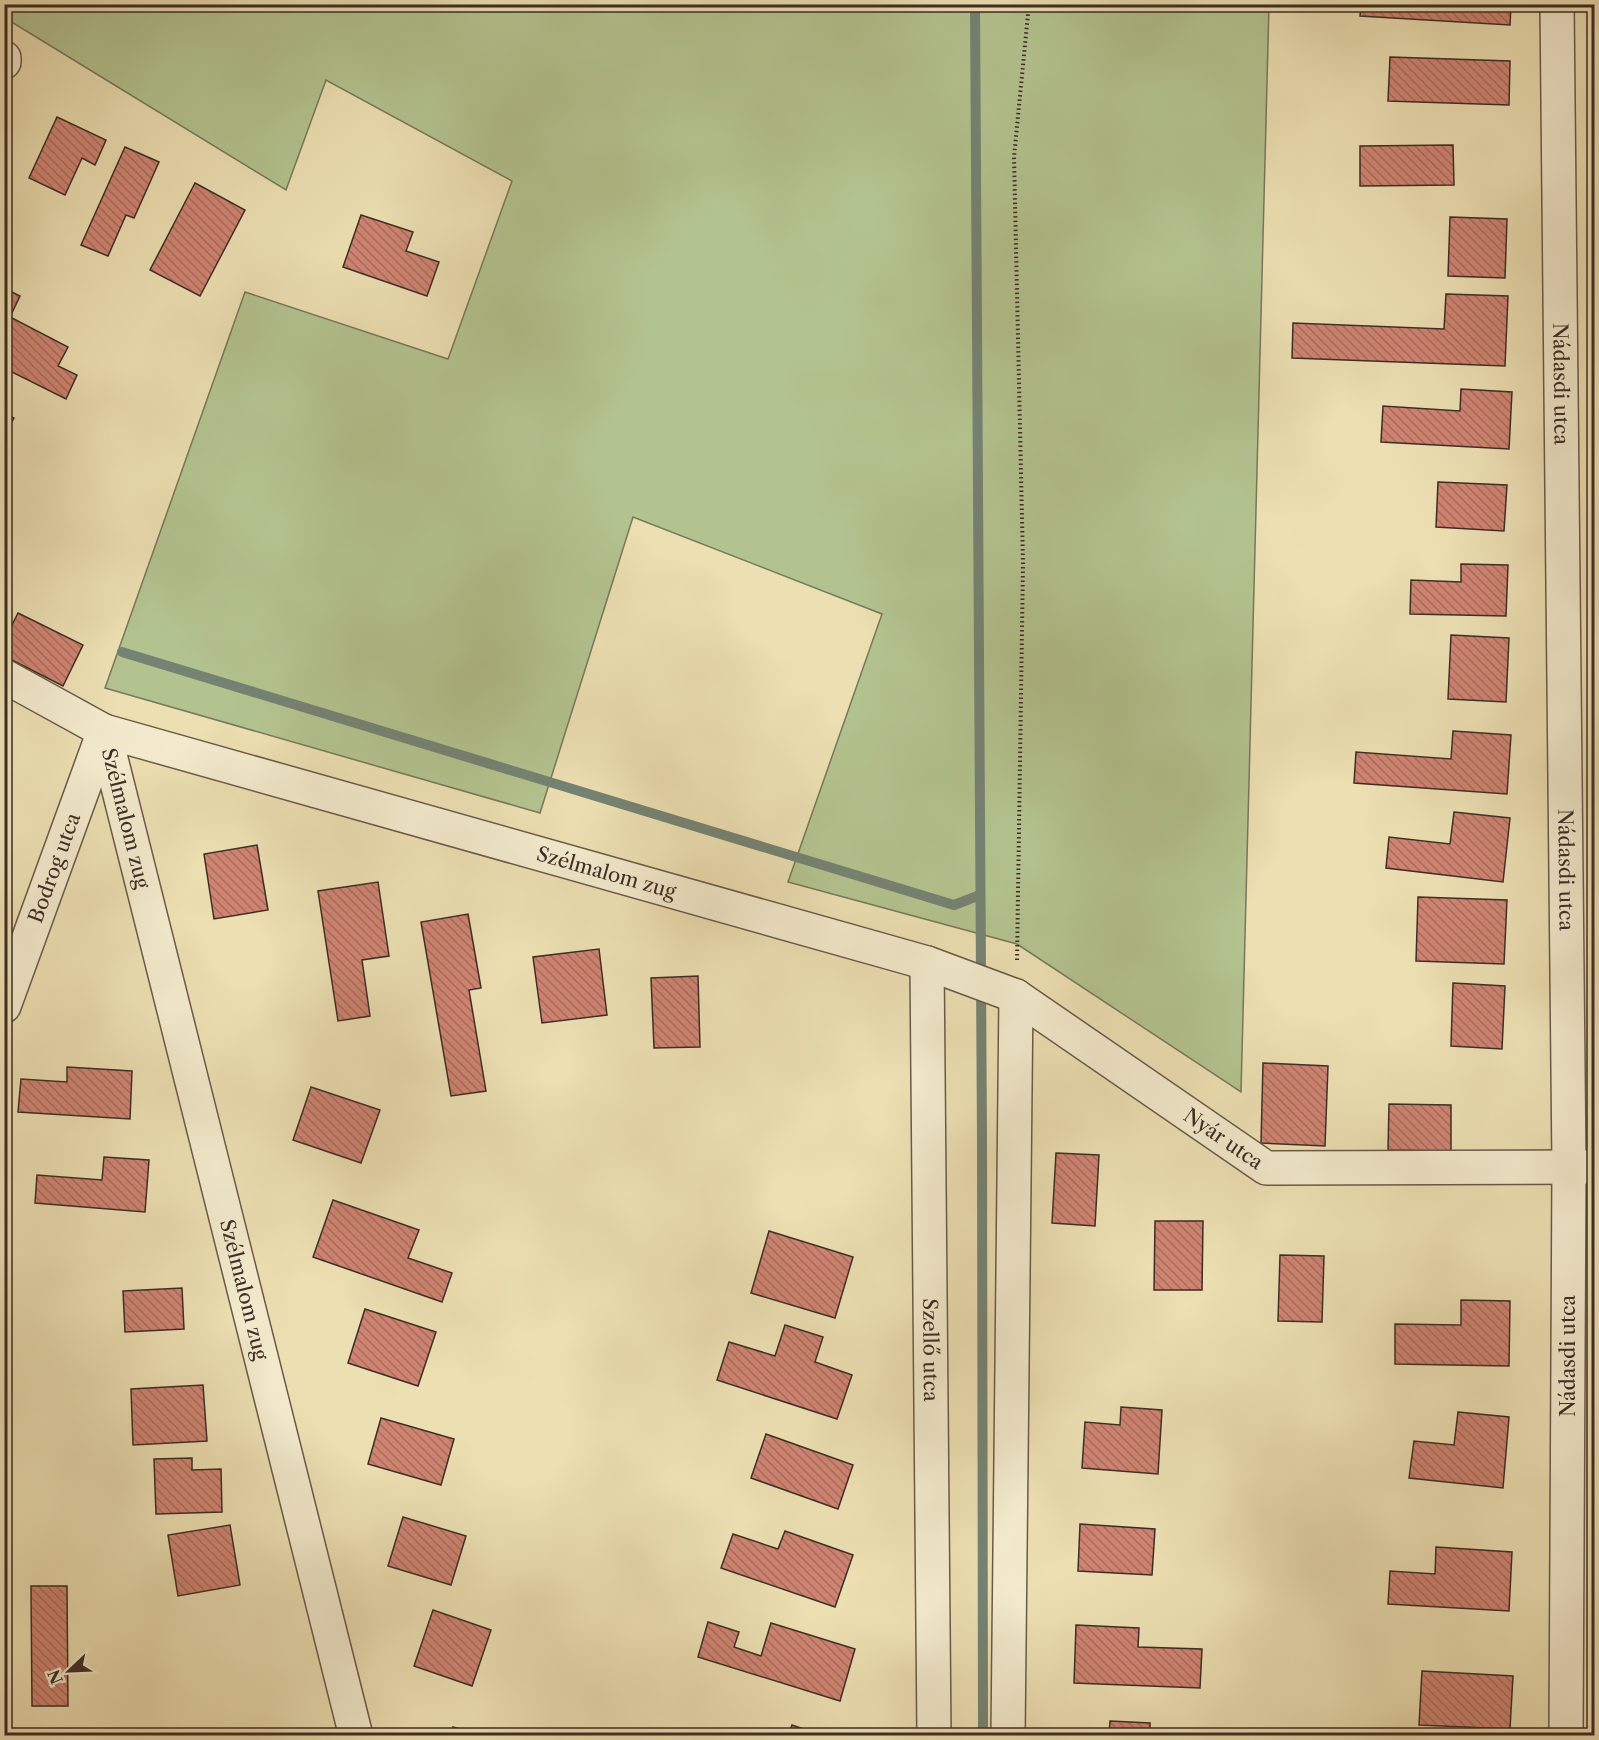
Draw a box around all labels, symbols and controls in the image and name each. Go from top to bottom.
street label: Nádasdi utca [1548,323,1574,446]
street label: Szélmalom zug [97,746,155,891]
street label: Bodrog utca [23,809,85,926]
street label: Nádasdi utca [1553,809,1579,932]
street label: Szélmalom zug [534,842,679,904]
street label: Nyár utca [1179,1103,1268,1175]
street label: Szélmalom zug [215,1217,273,1363]
street label: Nádasdi utca [1556,1295,1580,1417]
street label: Szellő utca [918,1298,943,1402]
north arrow [39,1641,99,1701]
text: N [43,1666,67,1687]

